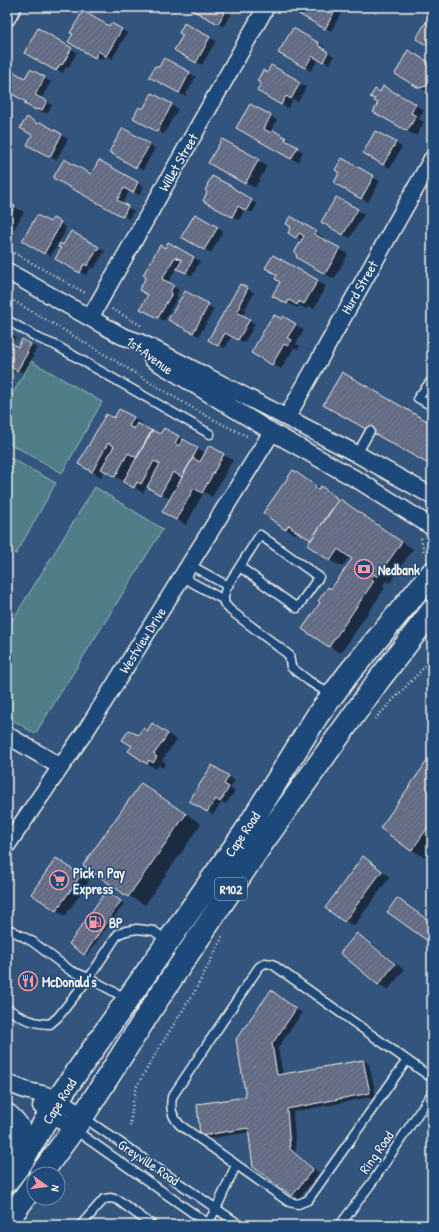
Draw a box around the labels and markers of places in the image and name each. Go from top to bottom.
bank icon: Nedbank [353,558,375,580]
place label: Nedbank [378,560,420,579]
place label: Pick n Pay Express [73,863,125,900]
supermarket icon: Pick n Pay Express [48,869,70,891]
fuel station icon: BP [84,911,106,933]
place label: BP [109,913,123,932]
restaurant icon: McDonald's [17,970,39,992]
place label: McDonald's [42,972,97,991]

